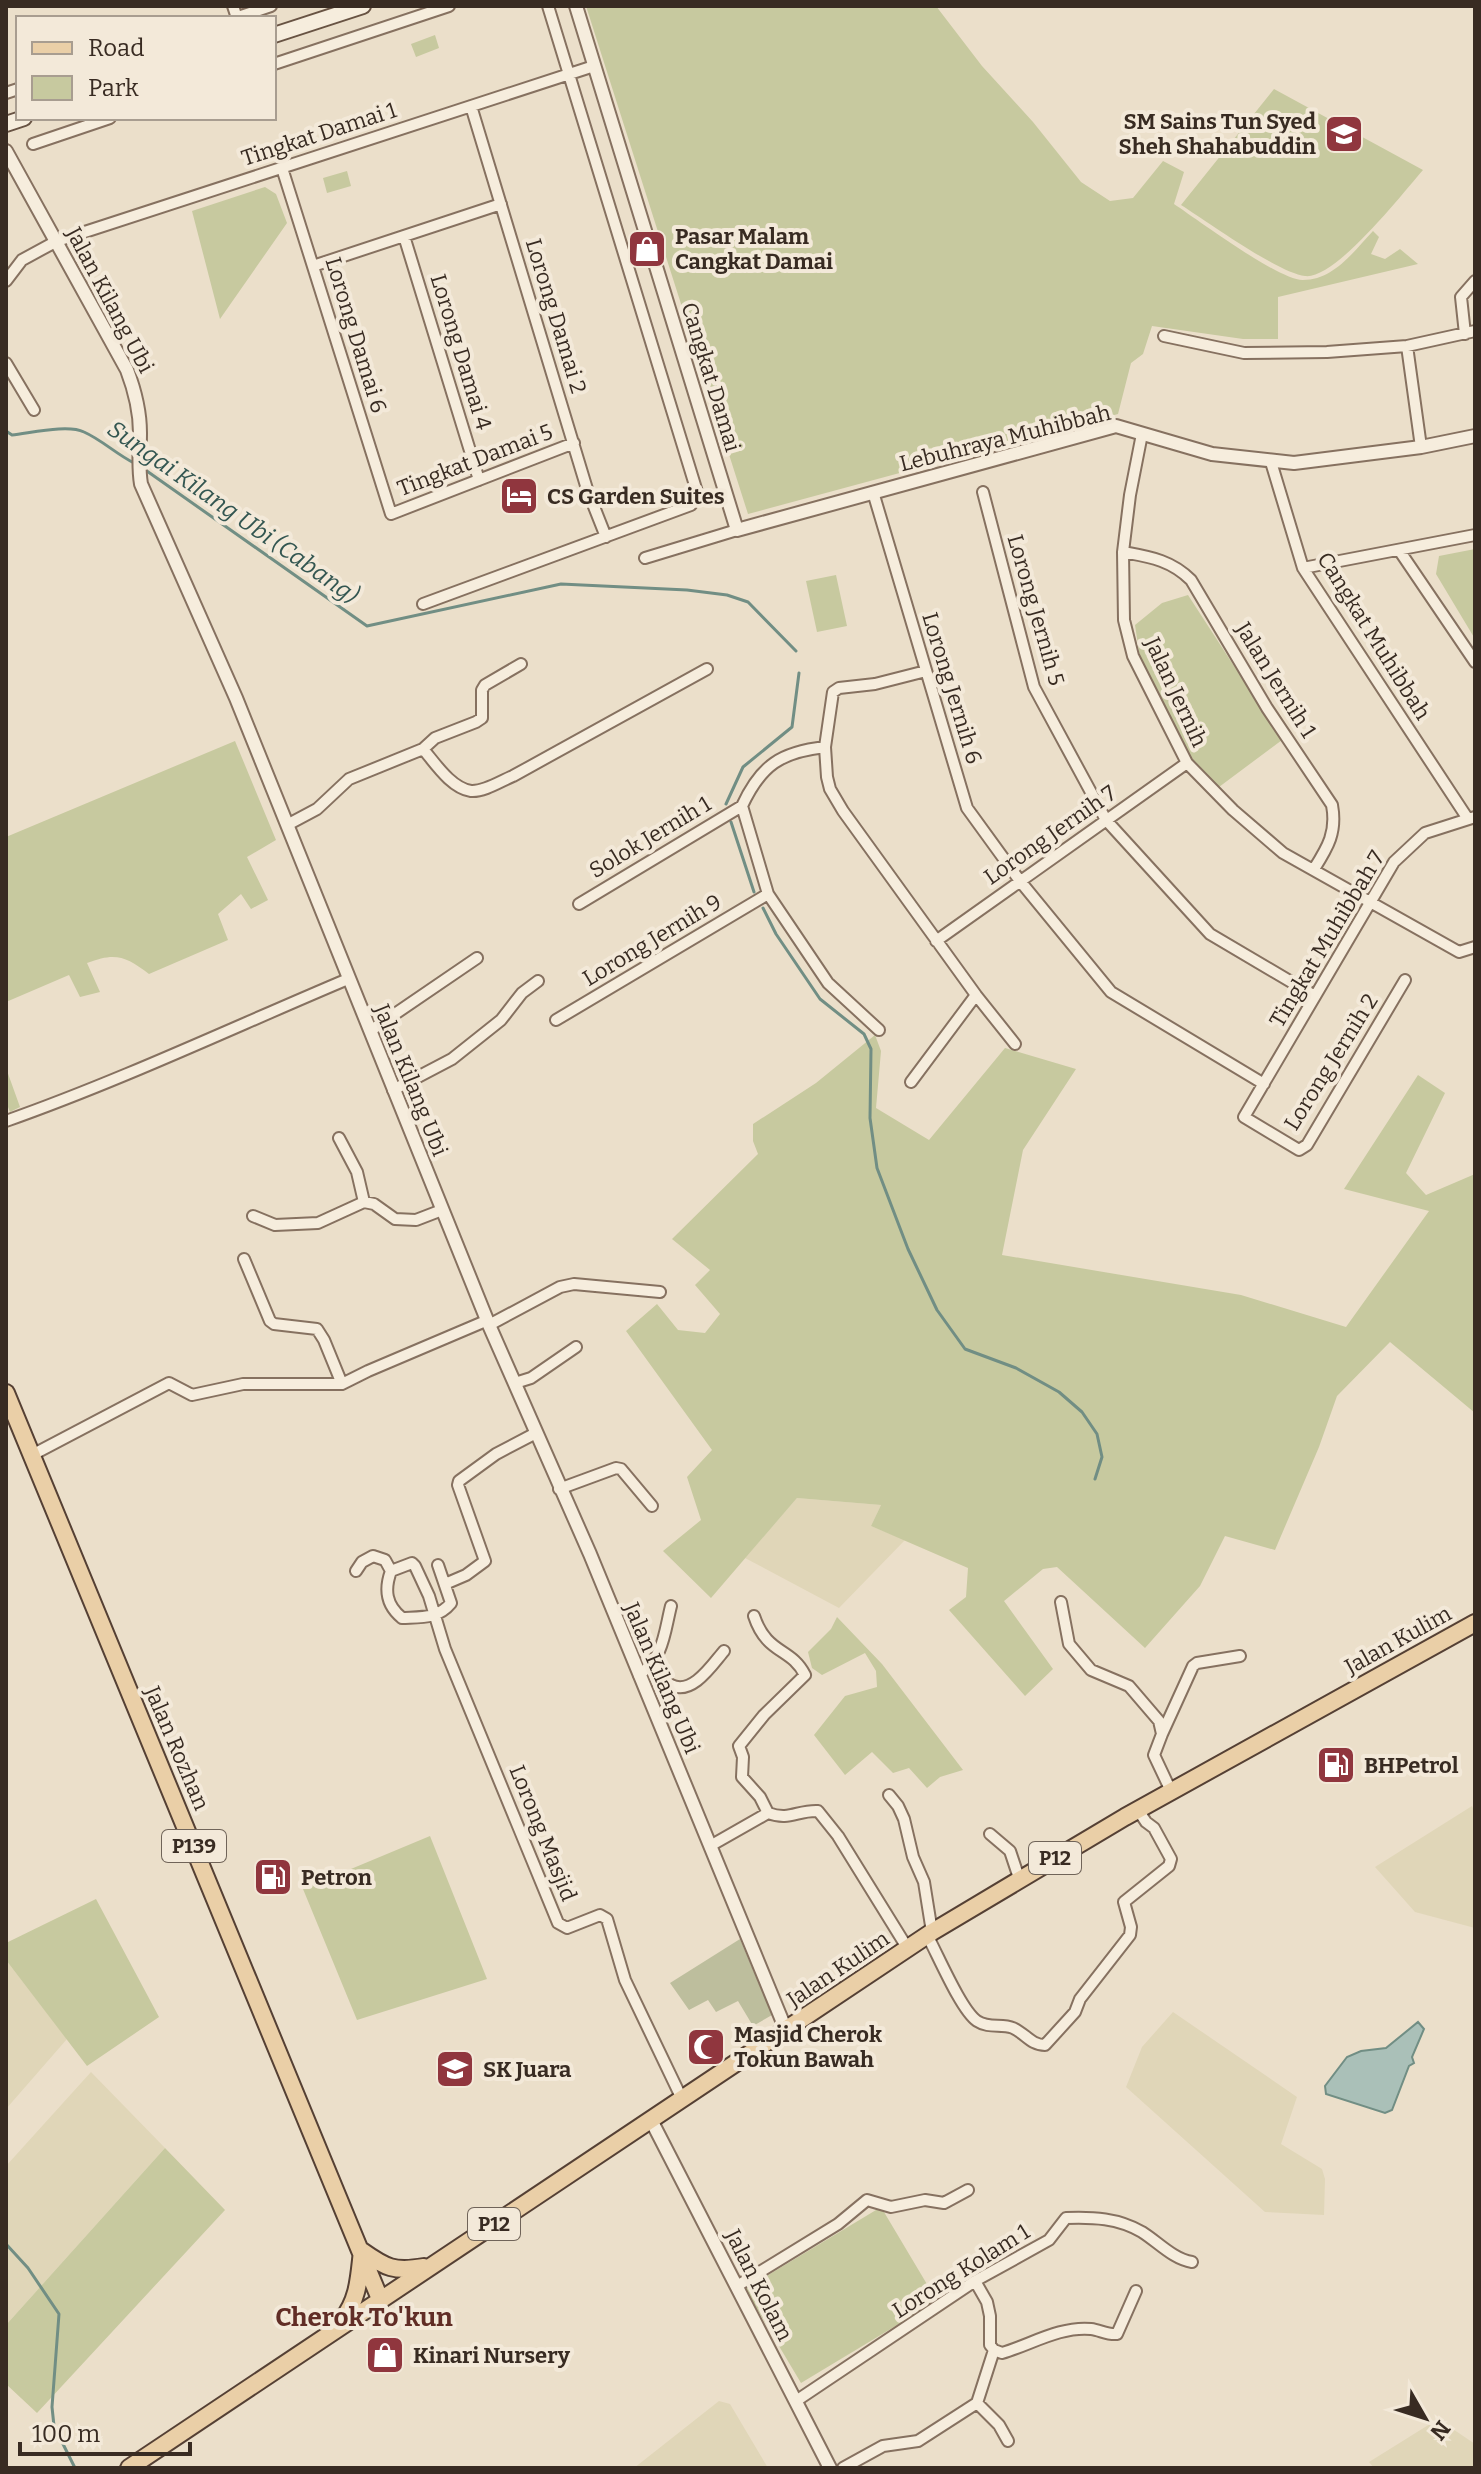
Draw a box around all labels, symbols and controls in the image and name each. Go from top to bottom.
legend [16,16,276,120]
text: Road [88,34,144,62]
text: Park [88,74,139,102]
street label: Tingkat Damai 1 [238,96,400,172]
place label: SM Sains Tun Syed Sheh Shahabuddin [1119,108,1316,160]
school or university icon: SM Sains Tun Syed Sheh Shahabuddin [1323,113,1365,155]
street label: Jalan Kilang Ubi [60,221,160,378]
place label: Pasar Malam Cangkat Damai [675,223,833,275]
shop icon: Pasar Malam Cangkat Damai [626,228,668,270]
street label: Lorong Damai 2 [520,235,592,397]
street label: Lorong Damai 6 [320,254,392,416]
street label: Lorong Damai 4 [425,271,498,433]
street label: Cangkat Damai [675,299,747,455]
street label: Lebuhraya Muhibbah [897,399,1114,477]
water label: Sungai Kilang Ubi (Cabang) [102,415,364,610]
street label: Tingkat Damai 5 [394,418,556,502]
hotel icon: CS Garden Suites [498,475,540,517]
place label: CS Garden Suites [547,483,725,510]
street label: Lorong Jernih 5 [1002,531,1070,689]
street label: Cangkat Muhibbah [1312,547,1437,725]
street label: Lorong Jernih 6 [916,609,988,767]
street label: Jalan Jernih 1 [1229,616,1322,743]
street label: Jalan Jernih [1138,632,1213,751]
street label: Lorong Jernih 7 [979,779,1121,891]
street label: Solok Jernih 1 [584,790,716,884]
street label: Tingkat Muhibbah 7 [1264,846,1390,1032]
street label: Lorong Jernih 9 [578,888,726,992]
street label: Lorong Jernih 2 [1278,989,1384,1135]
street label: Jalan Kilang Ubi [368,999,454,1160]
street label: Jalan Kilang Ubi [618,1597,706,1758]
street label: Jalan Kulim [1339,1600,1456,1681]
street label: Jalan Rozhan [138,1681,215,1814]
fuel station icon: BHPetrol [1315,1744,1357,1786]
place label: BHPetrol [1364,1752,1459,1779]
street label: Lorong Masjid [503,1761,583,1905]
road number: P139 [162,1830,226,1862]
road number: P12 [1029,1842,1081,1874]
fuel station icon: Petron [252,1856,294,1898]
place label: Petron [301,1864,372,1891]
street label: Jalan Kulim [781,1925,894,2014]
place label: Masjid Cherok Tokun Bawah [734,2021,882,2073]
mosque icon: Masjid Cherok Tokun Bawah [685,2026,727,2068]
school or university icon: SK Juara [434,2048,476,2090]
place label: SK Juara [483,2056,572,2083]
road number: P12 [468,2208,520,2240]
street label: Lorong Kolam 1 [887,2218,1035,2324]
street label: Jalan Kolam [719,2224,799,2345]
district label: Cherok To'kun [275,2302,453,2333]
shop icon: Kinari Nursery [364,2334,406,2376]
place label: Kinari Nursery [413,2342,571,2369]
north arrow [1385,2378,1465,2458]
scale bar [20,2406,190,2456]
text: N [1424,2415,1456,2445]
text: 100 m [32,2420,100,2448]

